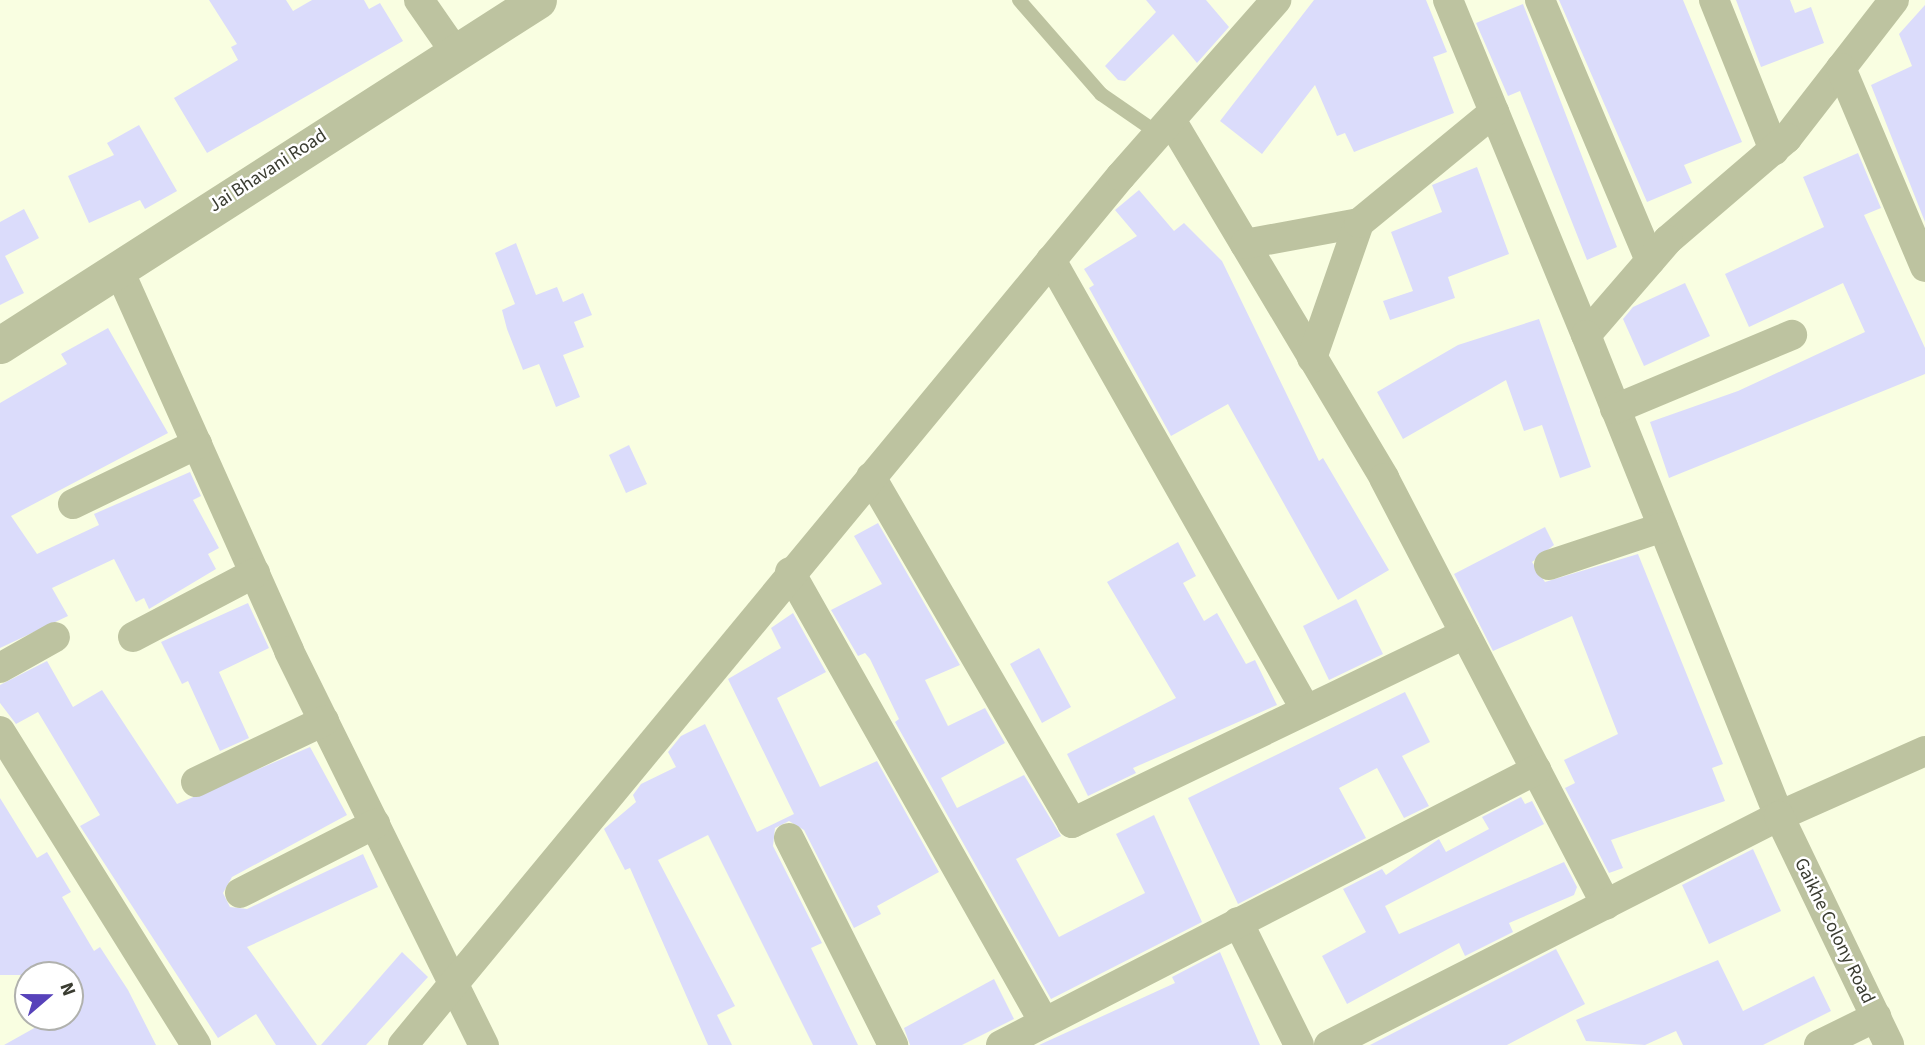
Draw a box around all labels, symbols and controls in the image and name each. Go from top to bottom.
street label: Jai Bhavani Road [205,124,331,218]
street label: Gaikhe Colony Road [1789,855,1879,1007]
north arrow [14,961,84,1031]
text: N [52,979,82,1000]

